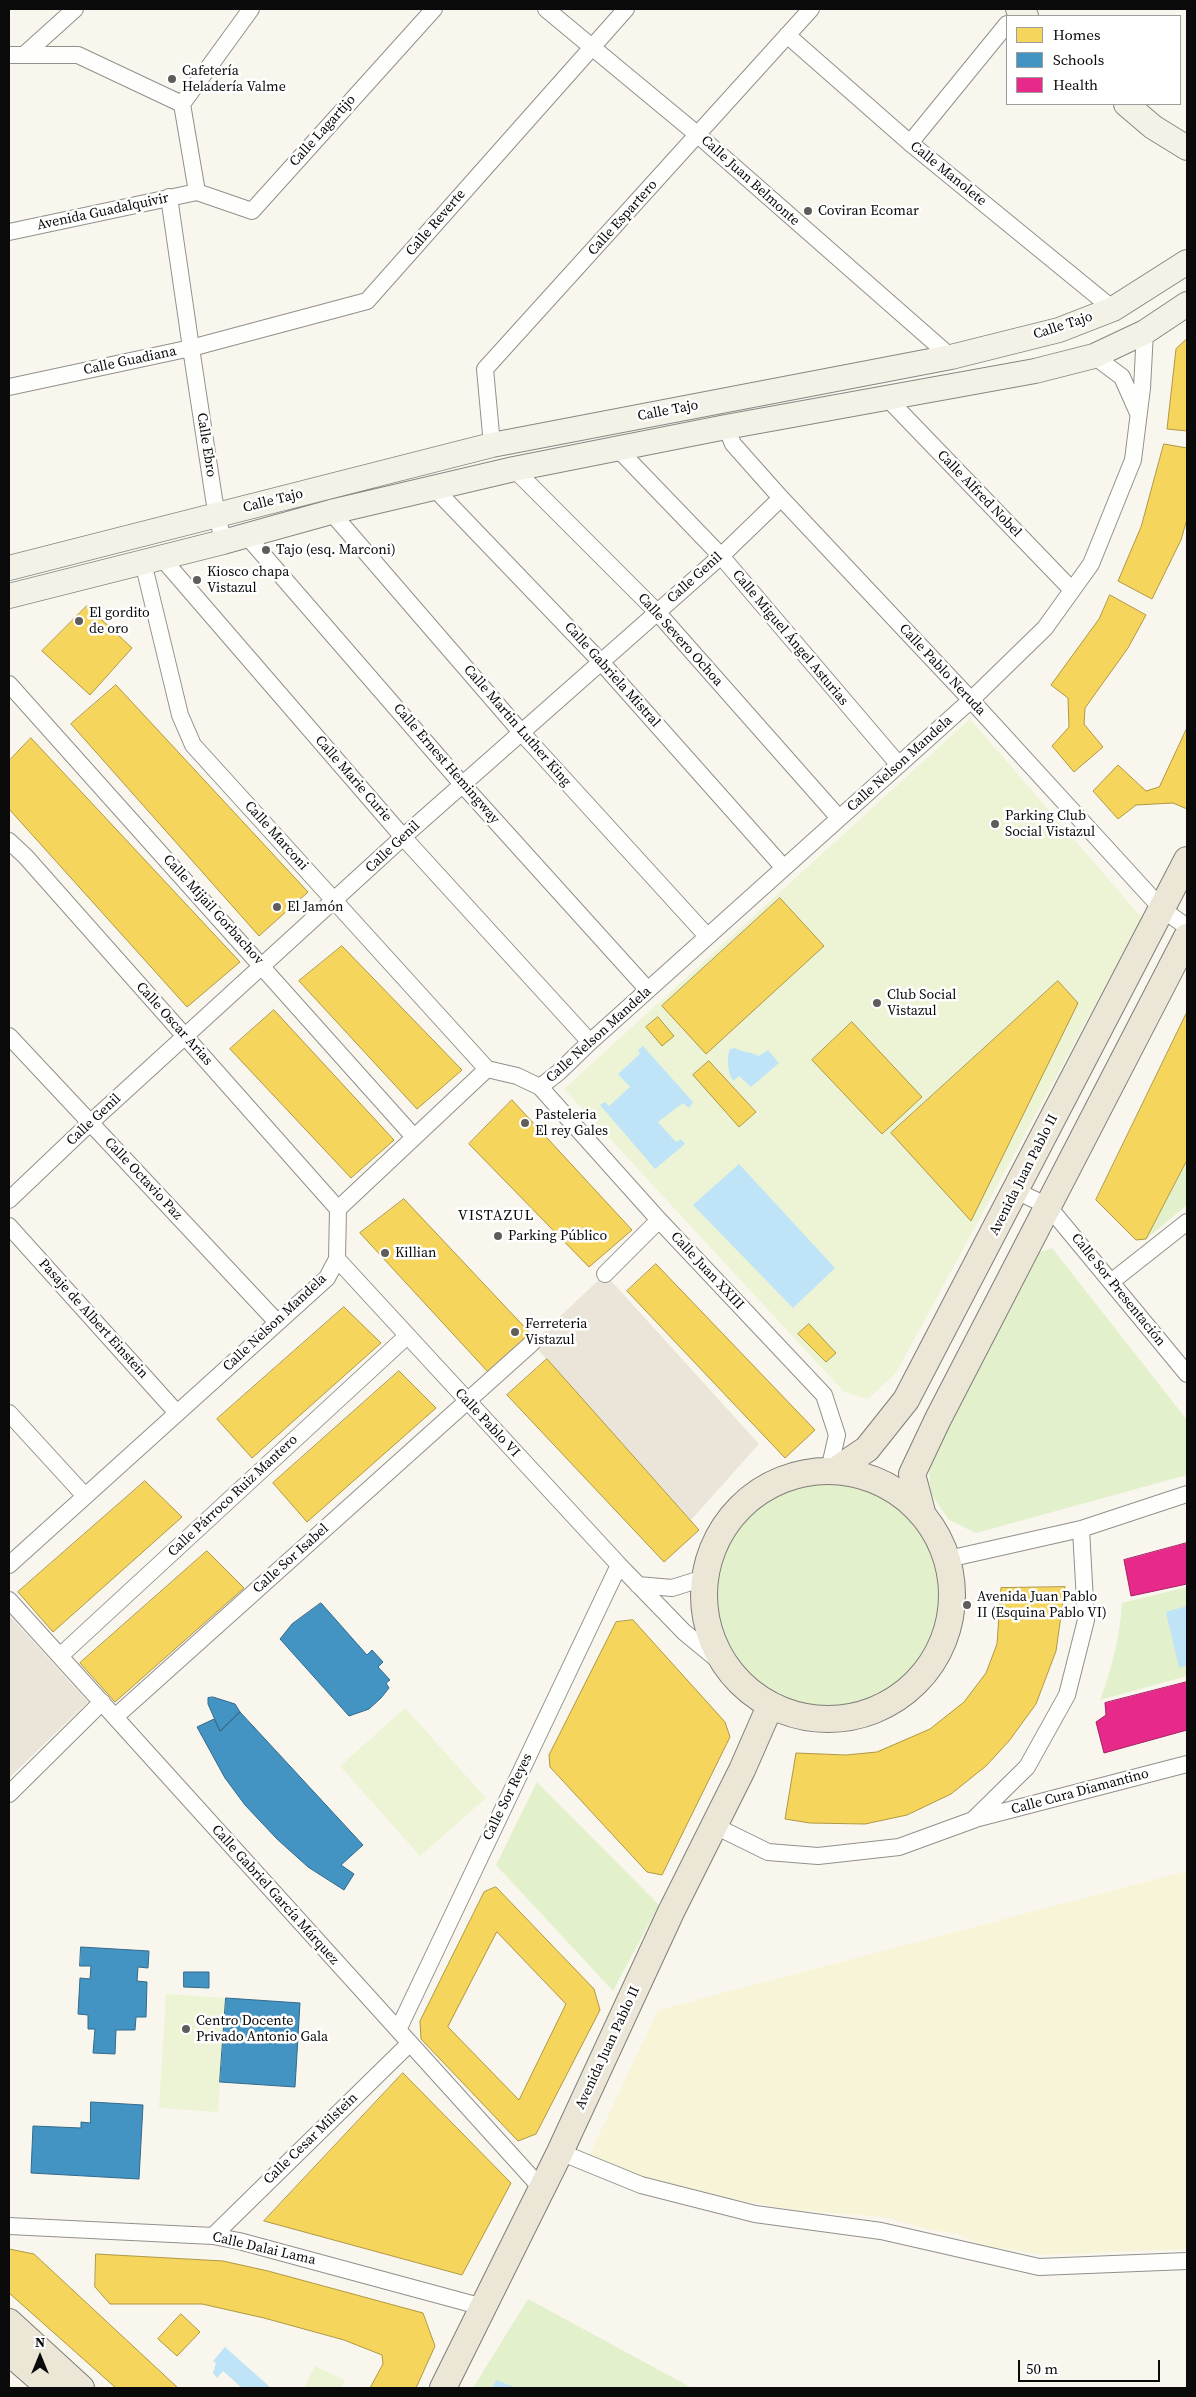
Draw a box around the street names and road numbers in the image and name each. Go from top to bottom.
street label: Calle Lagartijo [286,92,360,170]
street label: Calle Juan Belmonte [697,132,803,230]
street label: Calle Manolete [907,138,989,210]
street label: Calle Espartero [585,177,661,259]
street label: Calle Reverte [403,186,469,260]
street label: Avenida Guadalquivir [36,190,170,234]
street label: Calle Tajo [1031,309,1095,343]
street label: Calle Guadiana [82,343,178,379]
street label: Calle Tajo [636,397,700,425]
street label: Calle Ebro [193,412,219,478]
street label: Calle Alfred Nobel [933,447,1025,541]
street label: Calle Tajo [241,485,305,517]
street label: Calle Genil [664,549,726,607]
street label: Calle Miguel Ángel Asturias [728,567,852,709]
street label: Calle Severo Ochoa [634,590,726,690]
street label: Calle Gabriela Mistral [560,619,664,731]
street label: Calle Pablo Neruda [895,621,989,719]
street label: Calle Martin Luther King [460,662,574,790]
street label: Calle Ernest Hemingway [389,700,503,828]
street label: Calle Nelson Mandela [844,712,956,816]
street label: Calle Marie Curie [311,732,395,826]
street label: Calle Marconi [241,798,311,874]
street label: Calle Genil [362,818,424,876]
street label: Calle Mijail Gorbachov [159,852,267,968]
street label: Calle Oscar Arias [132,979,216,1069]
street label: Calle Nelson Mandela [543,983,655,1087]
street label: Calle Genil [63,1091,125,1149]
street label: Avenida Juan Pablo II [986,1112,1062,1238]
street label: Calle Octavio Paz [100,1134,186,1224]
street label: Calle Juan XXIII [667,1229,747,1313]
street label: Calle Sor Presentación [1067,1230,1169,1350]
street label: Pasaje de Albert Einstein [35,1256,151,1382]
street label: Calle Nelson Mandela [220,1271,330,1375]
street label: Calle Pablo VI [451,1385,523,1461]
street label: Calle Párroco Ruiz Mantero [165,1432,301,1560]
street label: Calle Sor Isabel [250,1521,332,1597]
street label: Calle Sor Reyes [480,1751,536,1843]
street label: Calle Cura Diamantino [1009,1766,1151,1818]
street label: Calle Gabriel García Márquez [208,1822,342,1968]
street label: Avenida Juan Pablo II [572,1984,644,2112]
street label: Calle Cesar Milstein [260,2090,362,2188]
street label: Calle Dalai Lama [211,2229,317,2269]

